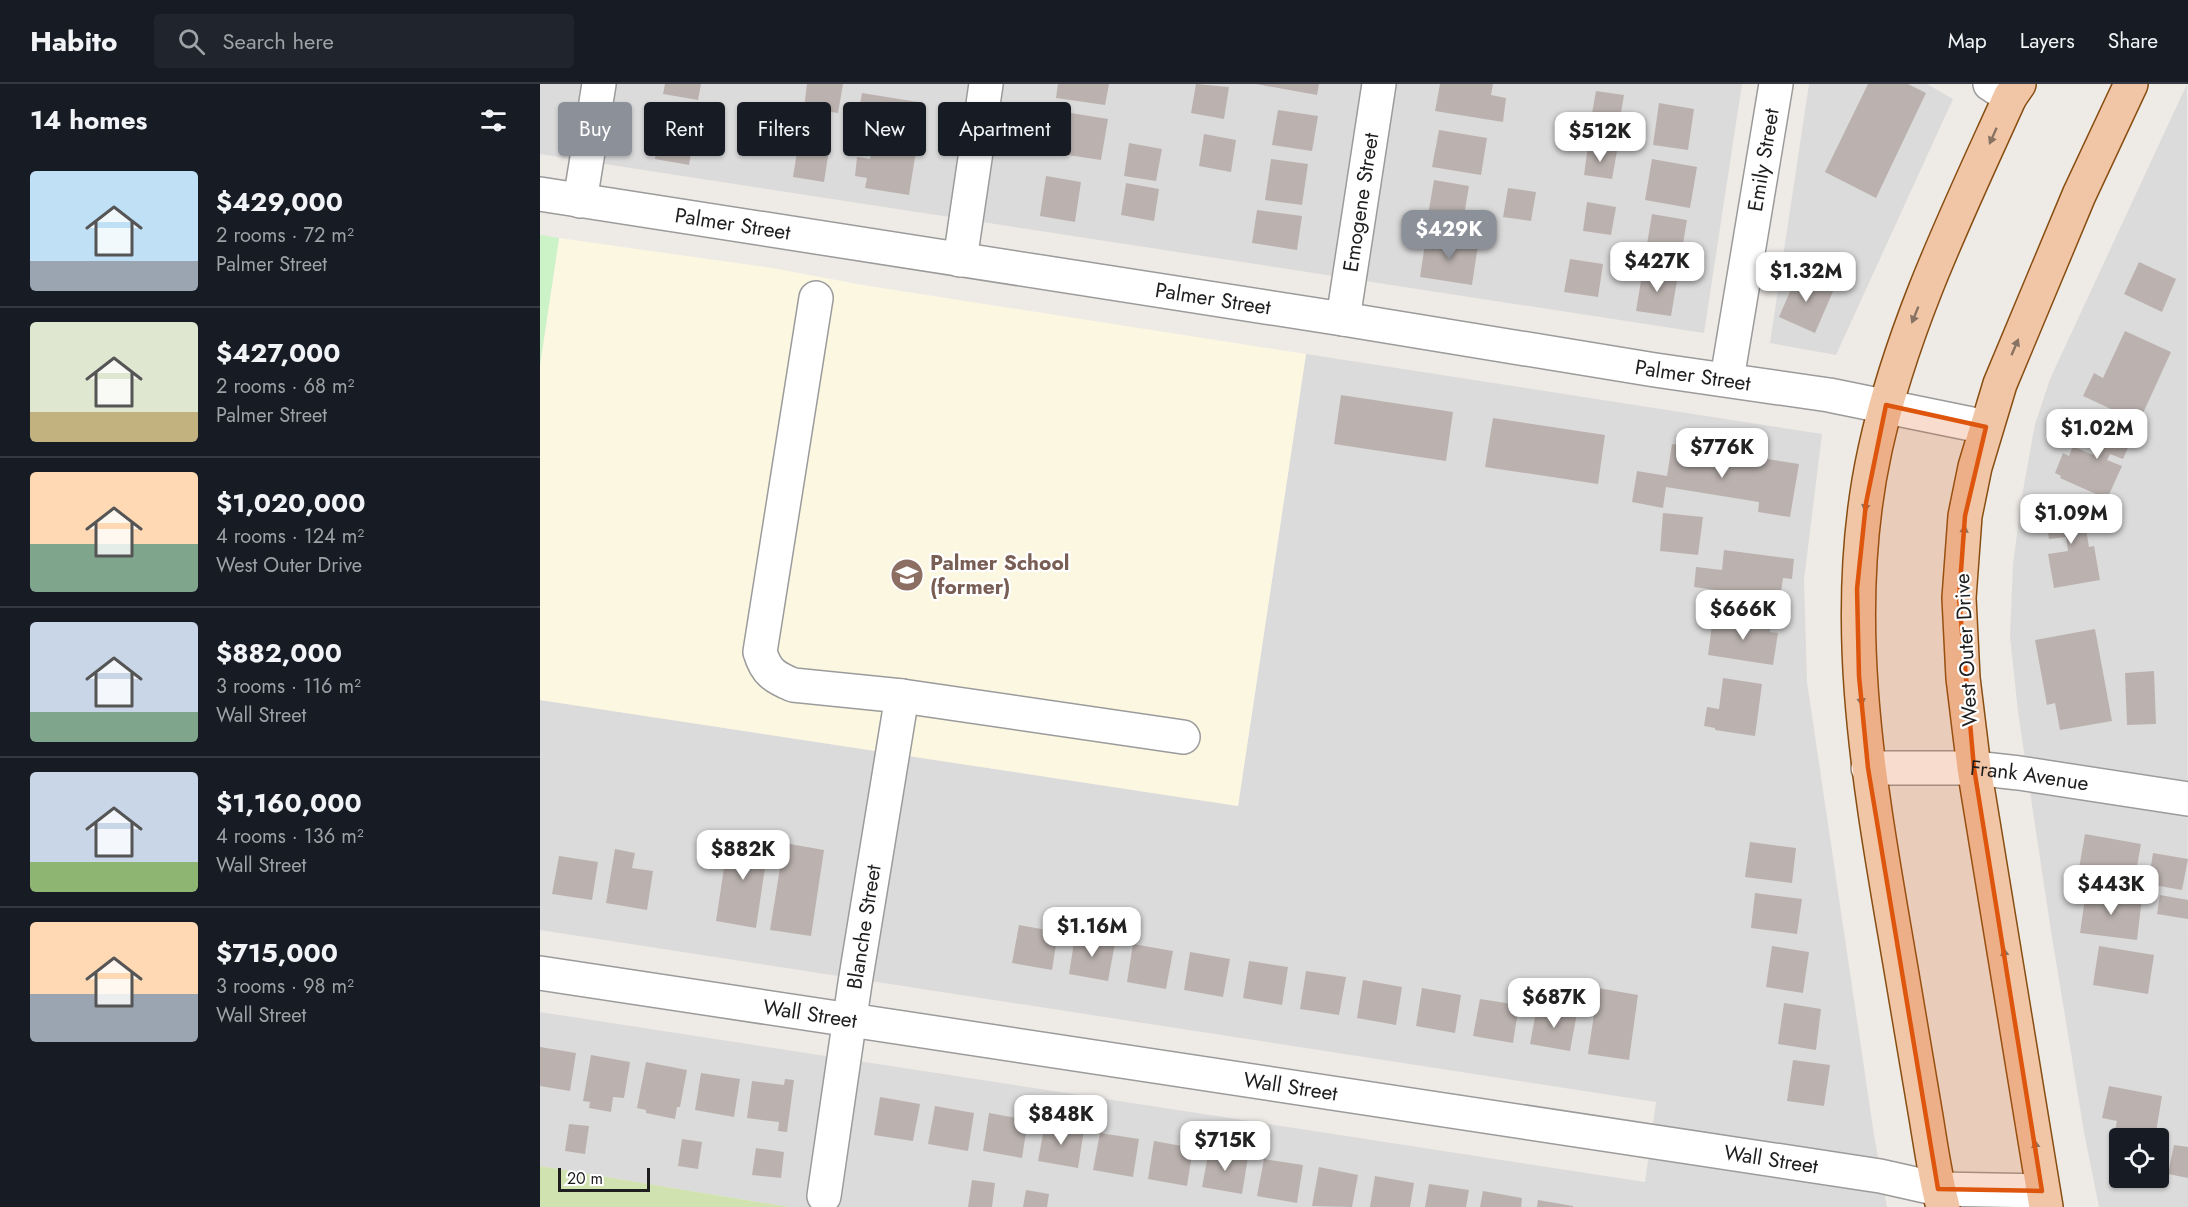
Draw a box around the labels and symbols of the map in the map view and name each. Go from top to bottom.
street label: Emily Street [1740,106,1787,214]
pin: $512K [1558,112,1642,163]
one-way arrow [1988,127,1997,144]
street label: Emogene Street [1335,131,1386,274]
street label: Palmer Street [673,200,793,248]
pin: $429K [1407,210,1491,261]
pin: $427K [1615,242,1699,293]
pin: $1.32M [1757,252,1855,303]
street label: Palmer Street [1153,275,1273,323]
one-way arrow [1910,306,1919,324]
one-way arrow [2011,338,2020,356]
street label: Palmer Street [1633,352,1753,399]
pin: $1.02M [2048,409,2146,460]
pin: $776K [1680,428,1764,479]
one-way arrow [1861,494,1871,513]
pin: $1.09M [2022,494,2120,545]
one-way arrow [1959,525,1969,544]
place label: Palmer School (former) [930,548,1070,602]
school or university icon: Palmer School (former) [889,557,925,593]
street label: West Outer Drive [1947,572,1985,727]
pin: $666K [1701,590,1785,641]
one-way arrow [1856,688,1866,707]
street label: Frank Avenue [1969,753,2091,799]
pin: $882K [701,830,785,881]
street label: Blanche Street [839,862,889,992]
pin: $443K [2069,865,2153,916]
pin: $1.16M [1043,907,1141,958]
one-way arrow [2001,947,2010,966]
pin: $687K [1512,978,1596,1029]
street label: Wall Street [761,992,859,1036]
street label: Wall Street [1241,1065,1340,1109]
pin: $848K [1019,1095,1103,1146]
pin: $715K [1183,1121,1267,1172]
street label: Wall Street [1722,1138,1820,1181]
one-way arrow [2032,1140,2041,1159]
scale bar [558,1165,650,1192]

